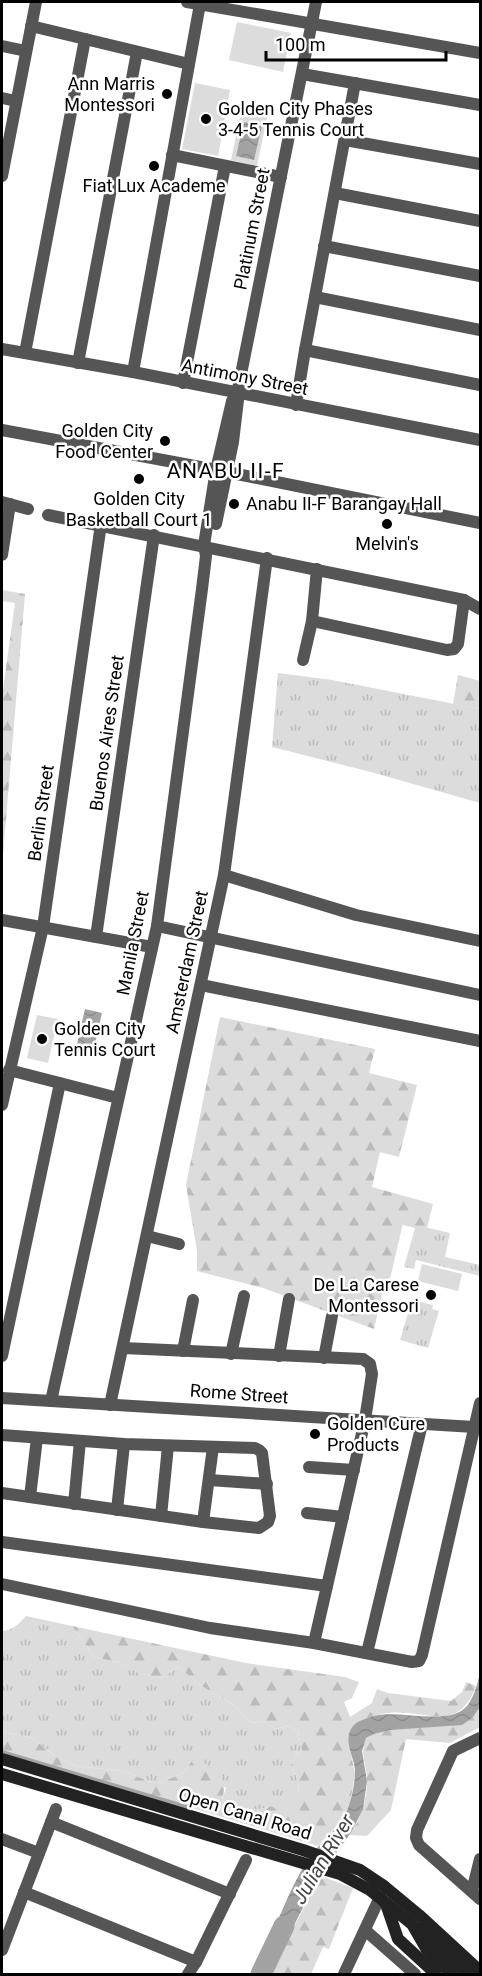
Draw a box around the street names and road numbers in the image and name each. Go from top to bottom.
street label: Platinum Street [229,166,274,291]
street label: Antimony Street [180,354,310,399]
street label: Buenos Aires Street [85,653,128,812]
street label: Berlin Street [23,763,58,863]
street label: Amsterdam Street [161,888,212,1035]
street label: Manila Street [112,889,153,997]
street label: Rome Street [189,1380,289,1407]
street label: Open Canal Road [176,1783,314,1844]

